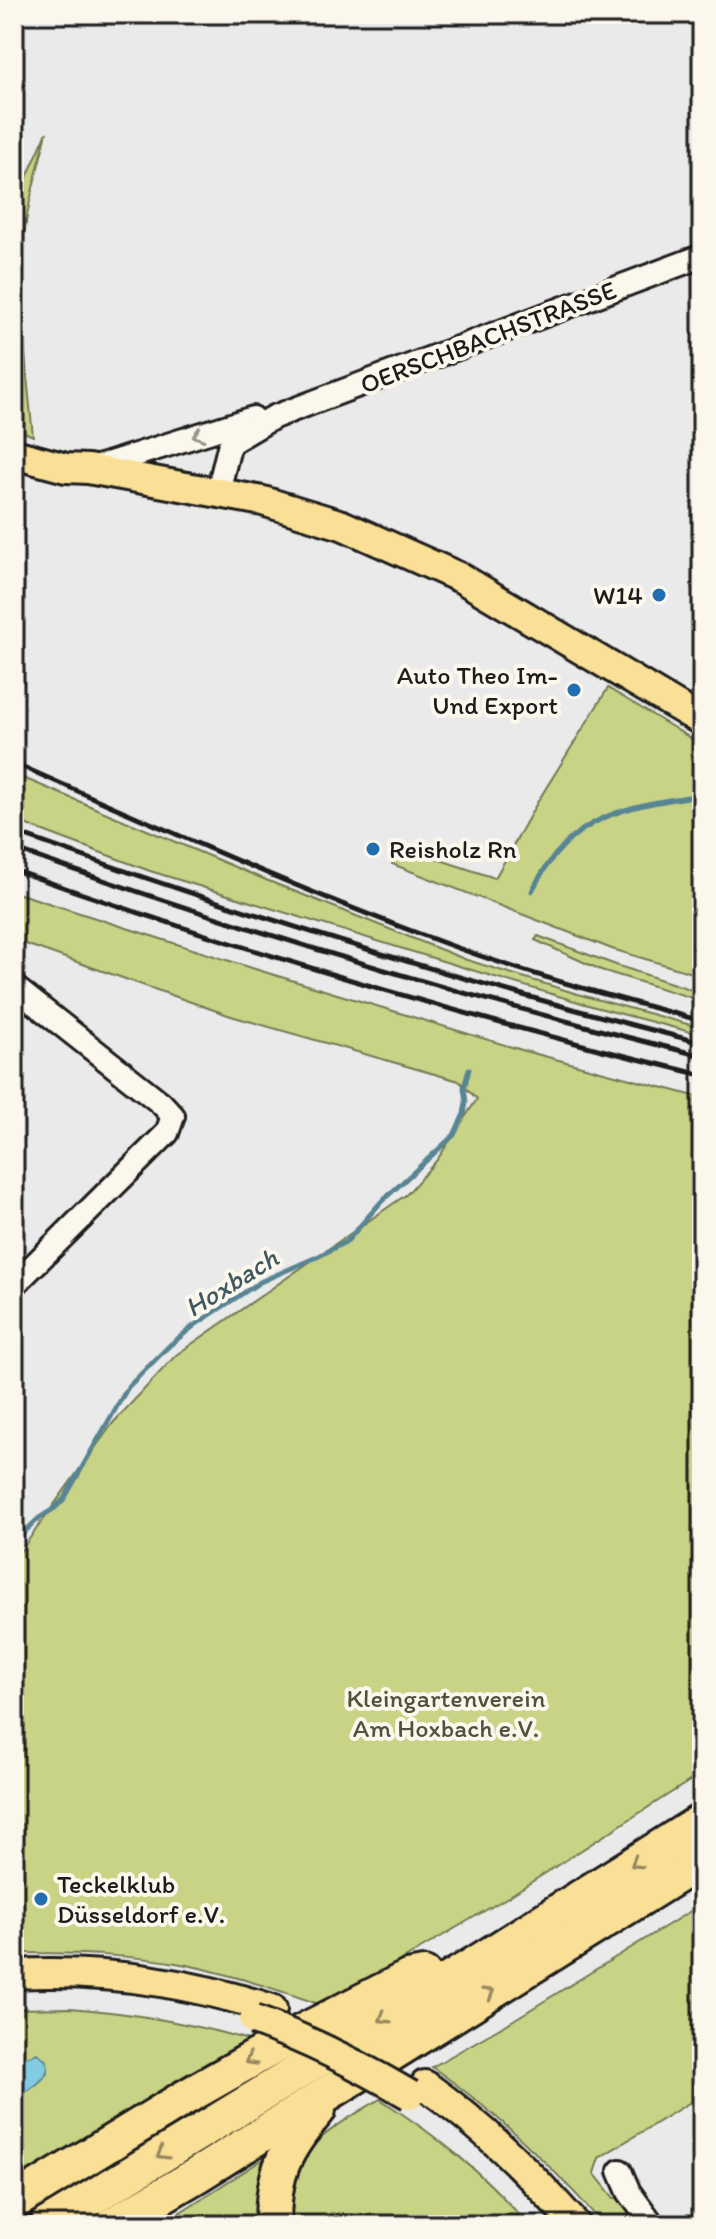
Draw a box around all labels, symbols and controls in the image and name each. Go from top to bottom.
street label: OERSCHBACHSTRASSE [356,273,620,401]
one-way arrow [192,425,206,441]
place label: W14 [593,579,643,611]
marker: W14 [650,586,668,604]
place label: Auto Theo Im- Und Export [397,659,558,721]
marker: Auto Theo Im- Und Export [565,681,583,699]
place label: Reisholz Rn [389,833,517,865]
marker: Reisholz Rn [364,840,382,858]
water label: Hoxbach [178,1240,285,1324]
park label: Kleingartenverein Am Hoxbach e.V. [346,1682,546,1744]
one-way arrow [630,1853,645,1868]
place label: Teckelklub Düsseldorf e.V. [57,1868,225,1930]
marker: Teckelklub Düsseldorf e.V. [32,1890,50,1908]
one-way arrow [480,1987,495,2002]
one-way arrow [378,2009,393,2024]
one-way arrow [245,2050,259,2066]
one-way arrow [156,2145,171,2160]

